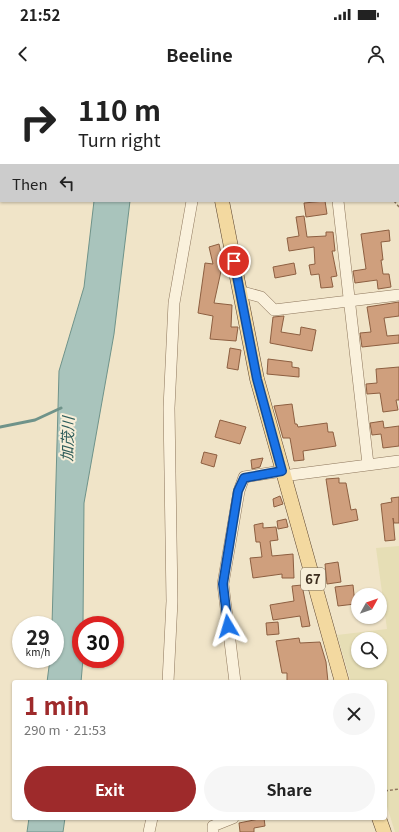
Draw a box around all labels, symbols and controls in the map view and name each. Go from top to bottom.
text: 21:52 [20,4,60,25]
text: Beeline [166,41,233,67]
icon: back [12,43,34,65]
icon: person [365,43,387,65]
text: 110 m [78,89,161,129]
icon: right [12,96,64,148]
text: Turn right [78,126,161,152]
icon: left [56,172,78,194]
text: Then [12,173,48,194]
pin [217,244,251,278]
icon: arrive [223,250,245,272]
water label: 加茂川 [55,414,78,462]
road number: 67 [301,568,325,590]
north arrow [351,588,387,624]
map controls [351,588,387,668]
position arrow [207,605,249,647]
speed limit sign: 30 [72,616,124,668]
text: 29 [26,622,50,651]
button: search [351,632,387,668]
text: km/h [26,644,50,659]
text: 1 min [24,687,89,722]
button: close [333,693,375,735]
text: 290 m · 21:53 [24,720,106,739]
button: Exit [24,766,196,812]
button: Share [204,766,375,812]

